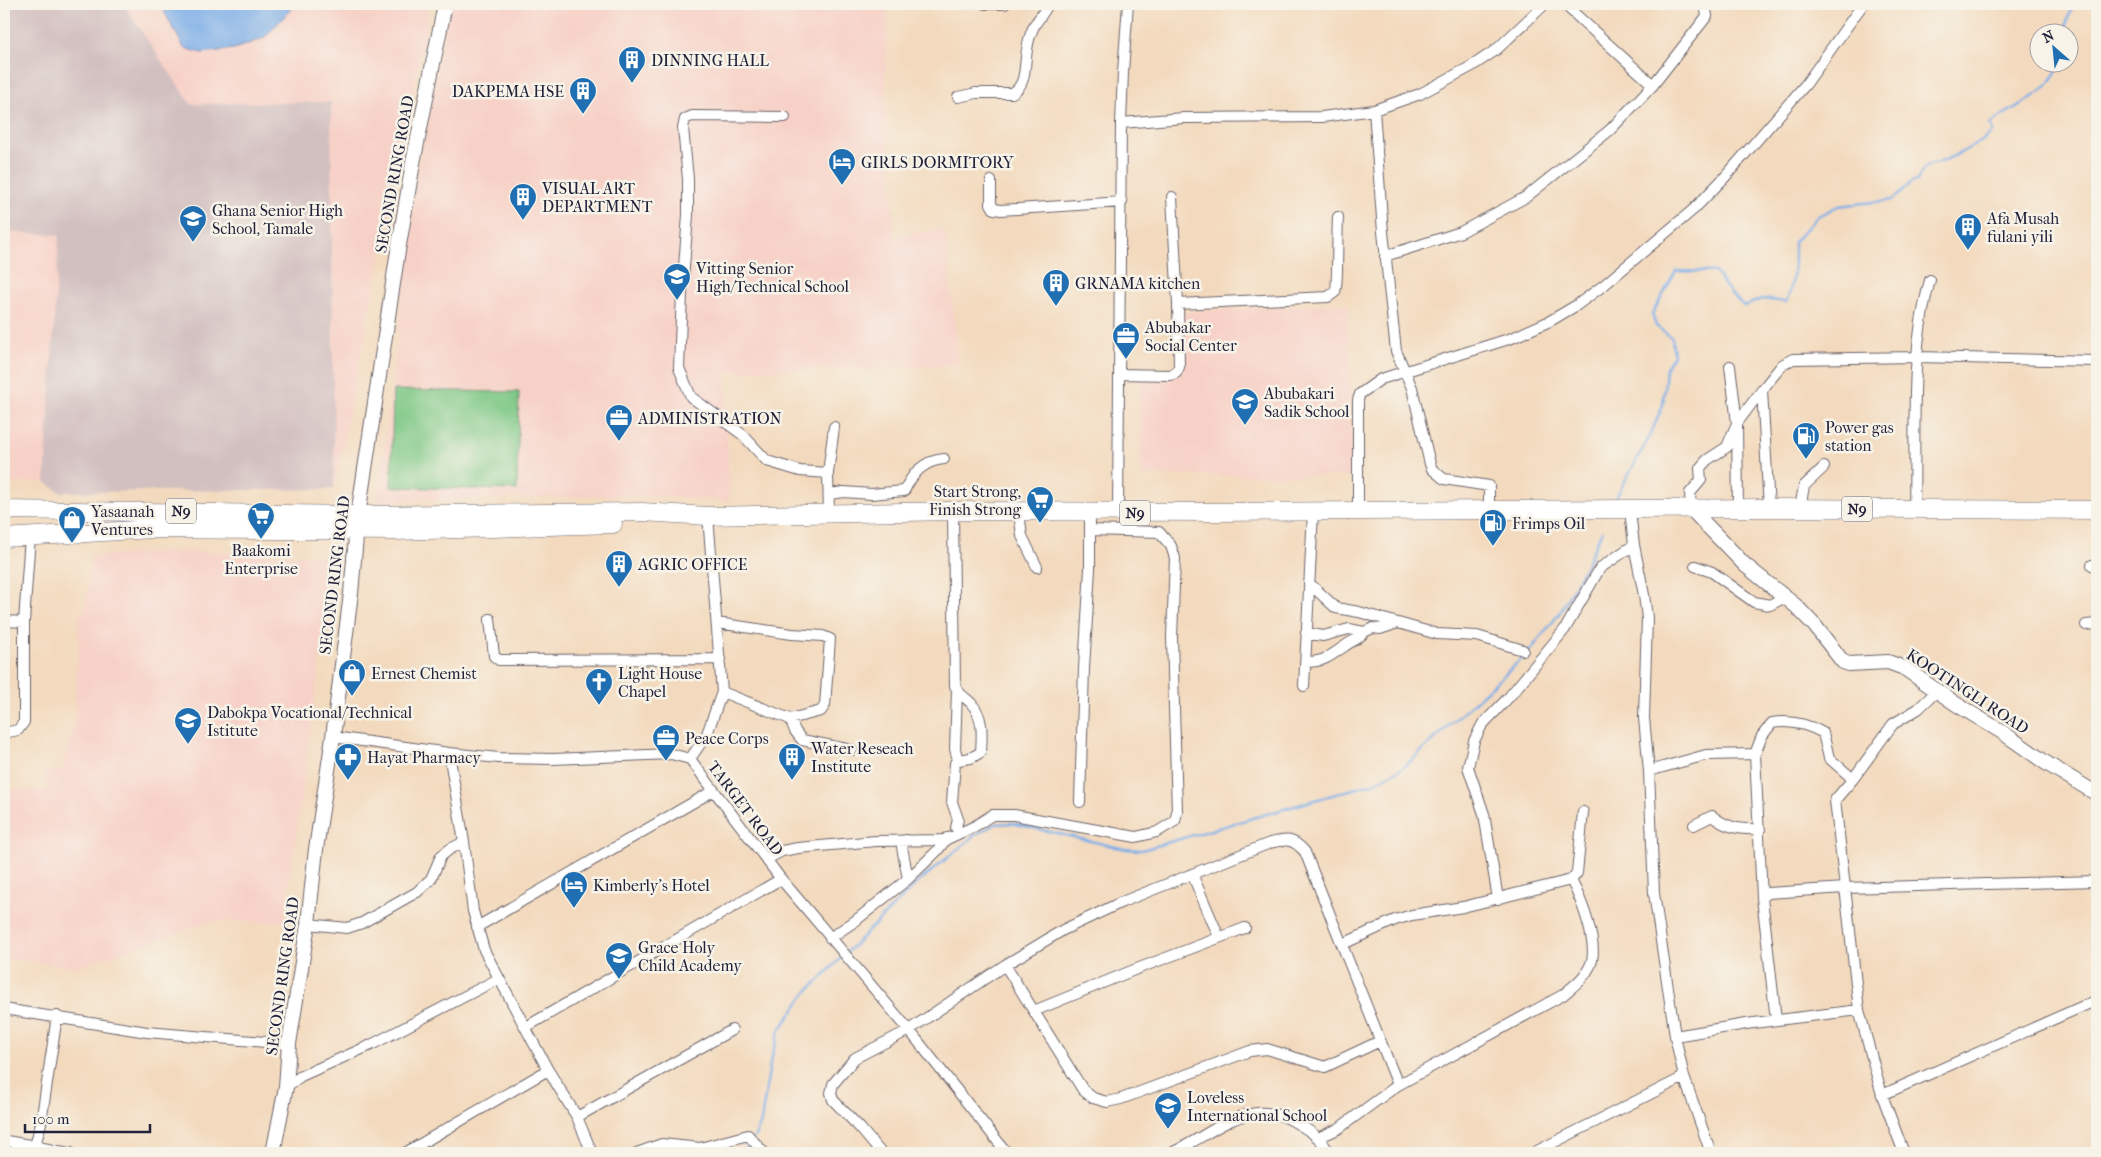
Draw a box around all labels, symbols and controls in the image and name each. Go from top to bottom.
north arrow [2028,22,2078,72]
text: N [2040,27,2057,47]
building icon: DINNING HALL [617,45,647,84]
place label: DINNING HALL [651,51,769,70]
building icon: DAKPEMA HSE [568,76,598,115]
place label: DAKPEMA HSE [452,82,564,101]
street label: SECOND RING ROAD [371,94,418,254]
hotel icon: GIRLS DORMITORY [827,147,857,186]
place label: GIRLS DORMITORY [861,153,1015,172]
place label: VISUAL ART DEPARTMENT [541,179,653,216]
building icon: VISUAL ART DEPARTMENT [508,182,538,221]
place label: Ghana Senior High School, Tamale [212,201,343,238]
school or university icon: Ghana Senior High School, Tamale [178,204,208,243]
place label: Afa Musah fulani yili [1986,209,2059,246]
building icon: Afa Musah fulani yili [1953,212,1983,251]
place label: Vitting Senior High/Technical School [695,259,850,296]
school or university icon: Vitting Senior High/Technical School [662,262,692,301]
building icon: GRNAMA kitchen [1041,268,1071,307]
place label: GRNAMA kitchen [1075,274,1201,293]
place label: Abubakar Social Center [1144,318,1237,355]
office icon: Abubakar Social Center [1111,321,1141,360]
place label: Abubakari Sadik School [1263,384,1350,421]
school or university icon: Abubakari Sadik School [1230,387,1260,426]
office icon: ADMINISTRATION [604,403,634,442]
place label: ADMINISTRATION [637,409,782,428]
place label: Power gas station [1825,418,1894,455]
fuel station icon: Power gas station [1791,421,1821,460]
place label: Start Strong, Finish Strong [929,482,1021,519]
supermarket icon: Start Strong, Finish Strong [1025,485,1055,524]
street label: SECOND RING ROAD [315,495,354,655]
road number: N9 [1842,496,1872,522]
road number: N9 [166,498,196,524]
road number: N9 [1120,500,1150,526]
supermarket icon: Baakomi Enterprise [246,501,276,540]
place label: Yasaanah Ventures [90,502,154,539]
shop icon: Yasaanah Ventures [57,505,87,544]
fuel station icon: Frimps Oil [1478,508,1508,547]
place label: Frimps Oil [1512,514,1586,533]
place label: Baakomi Enterprise [224,541,298,578]
building icon: AGRIC OFFICE [604,549,634,588]
place label: AGRIC OFFICE [637,555,748,574]
street label: KOOTINGLI ROAD [1903,645,2032,738]
shop icon: Ernest Chemist [337,658,367,697]
place label: Ernest Chemist [371,664,477,683]
place label: Light House Chapel [618,664,702,701]
church icon: Light House Chapel [584,667,614,706]
place label: Dabokpa Vocational/Technical Istitute [207,703,413,740]
school or university icon: Dabokpa Vocational/Technical Istitute [173,706,203,745]
office icon: Peace Corps [651,723,681,762]
place label: Peace Corps [685,729,769,748]
place label: Water Reseach Institute [810,739,913,776]
pharmacy icon: Hayat Pharmacy [333,742,363,781]
building icon: Water Reseach Institute [777,742,807,781]
place label: Hayat Pharmacy [367,748,481,767]
street label: TARGET ROAD [704,757,787,859]
hotel icon: Kimberly's Hotel [559,870,589,909]
place label: Kimberly's Hotel [593,876,710,895]
street label: SECOND RING ROAD [262,896,303,1056]
place label: Grace Holy Child Academy [638,938,742,975]
school or university icon: Grace Holy Child Academy [604,941,634,980]
place label: Loveless International School [1187,1088,1328,1125]
school or university icon: Loveless International School [1153,1091,1183,1130]
scale bar [25,1102,150,1134]
text: 100 m [32,1110,70,1128]

